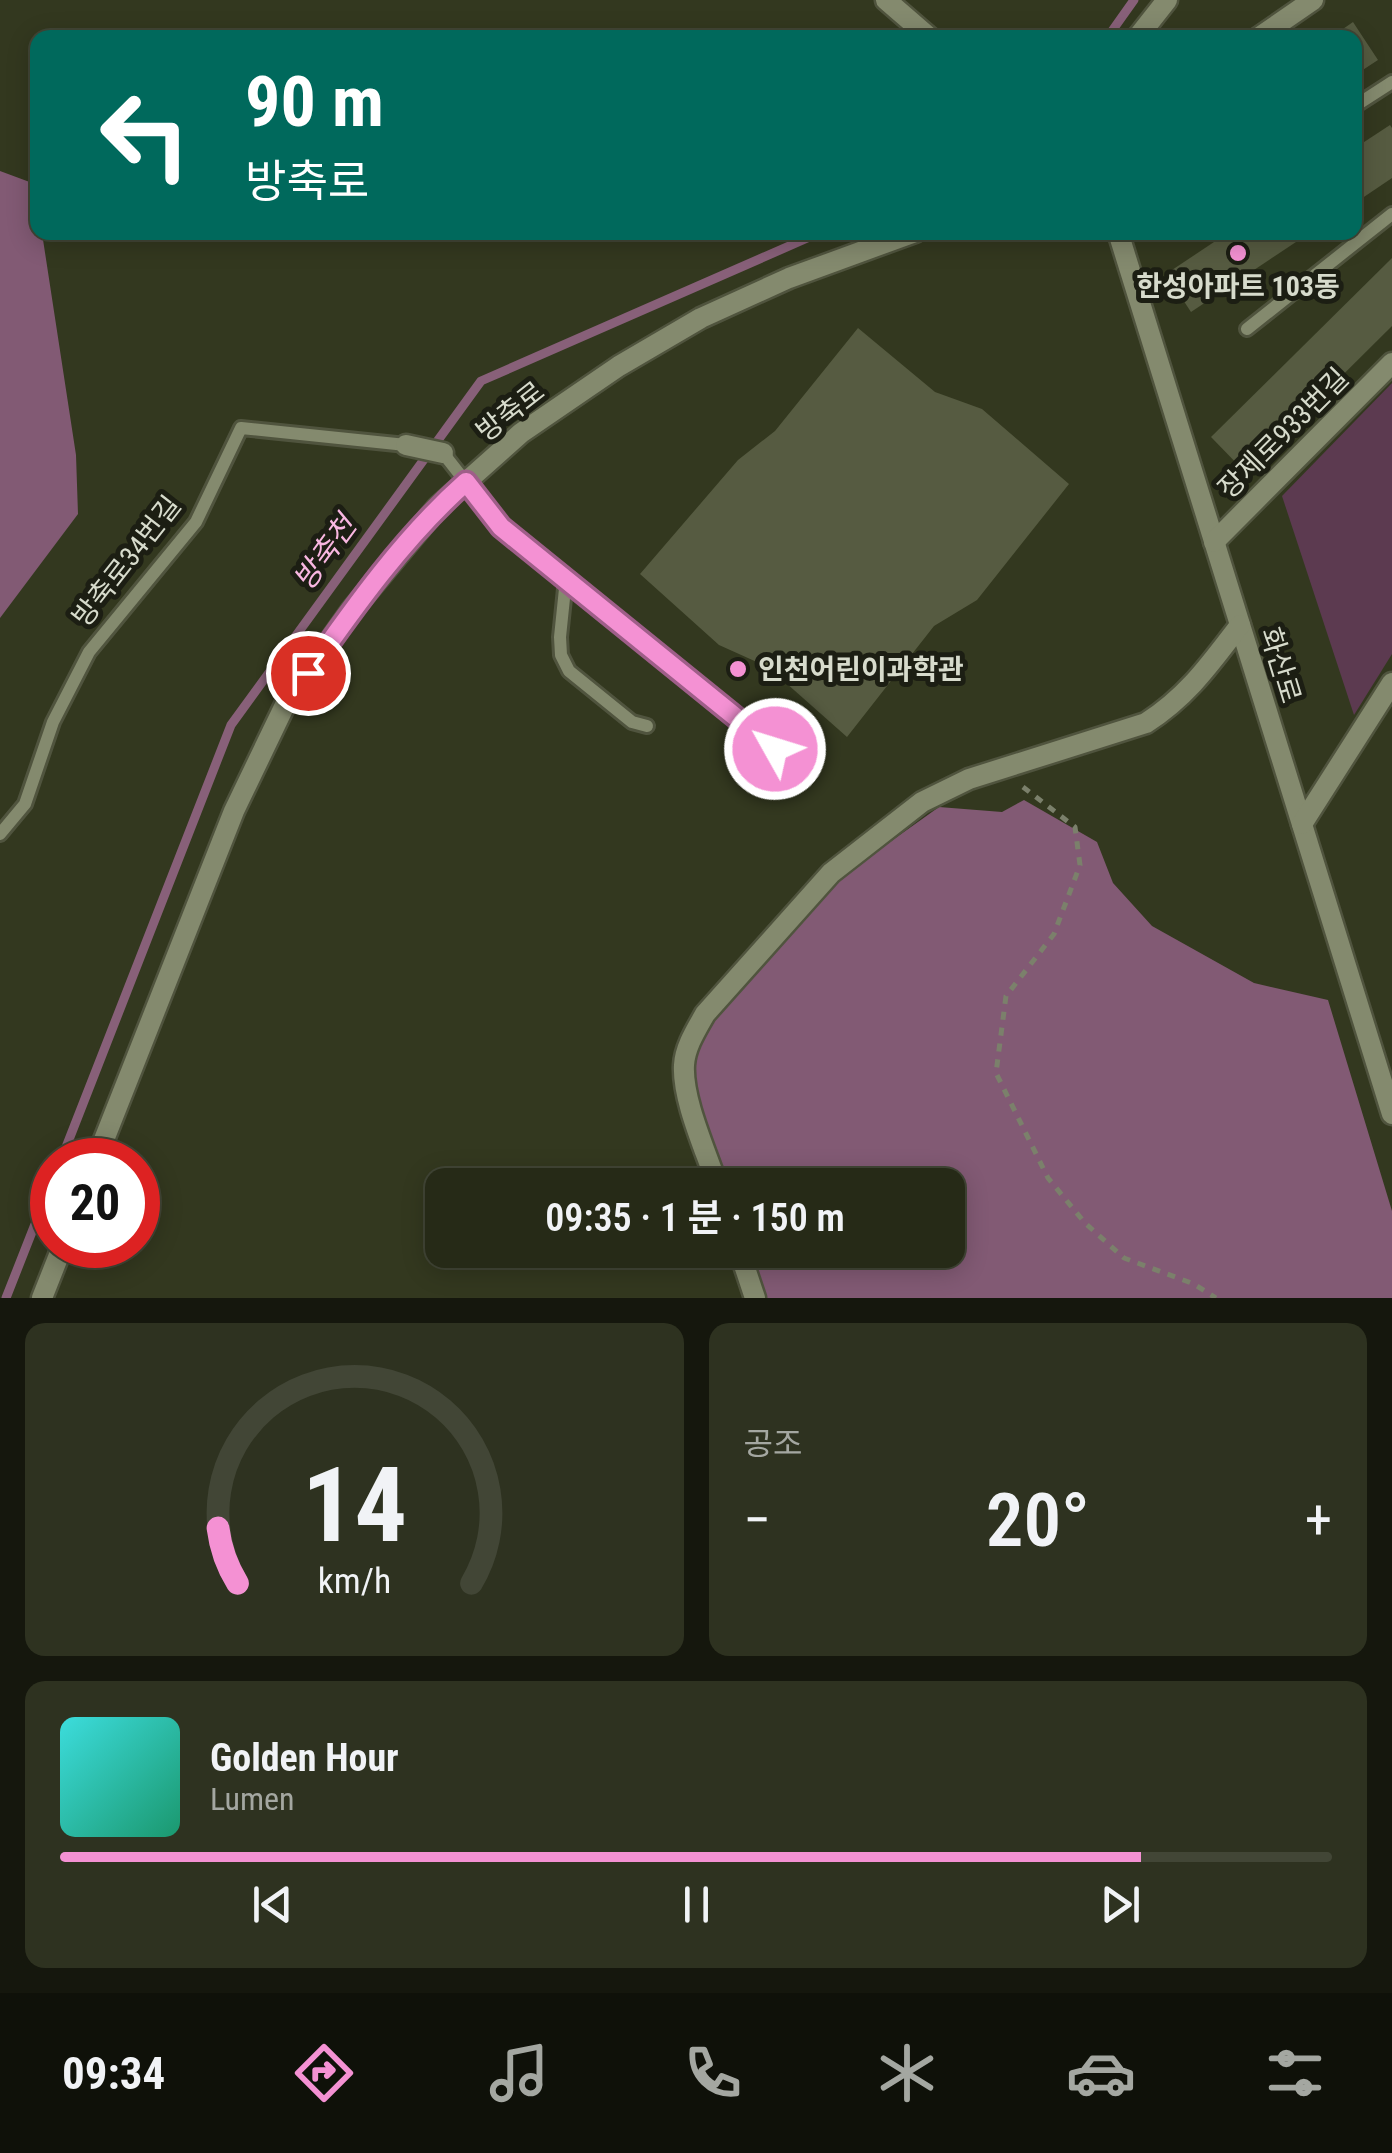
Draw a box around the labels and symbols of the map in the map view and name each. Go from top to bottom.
marker: 한성아파트 103동 [1227,242,1249,264]
place label: 한성아파트 103동 [1136,270,1340,303]
street label: 장제로933번길 [1211,361,1355,505]
street label: 방축로 [470,375,551,448]
street label: 방축로34번길 [65,490,188,633]
water label: 방축천 [286,506,365,596]
street label: 화산로 [1253,623,1308,707]
pin [266,631,351,716]
place label: 인천어린이과학관 [758,653,964,686]
marker: 인천어린이과학관 [727,658,749,680]
position arrow [723,697,827,801]
speed limit sign: 20 [30,1138,160,1268]

